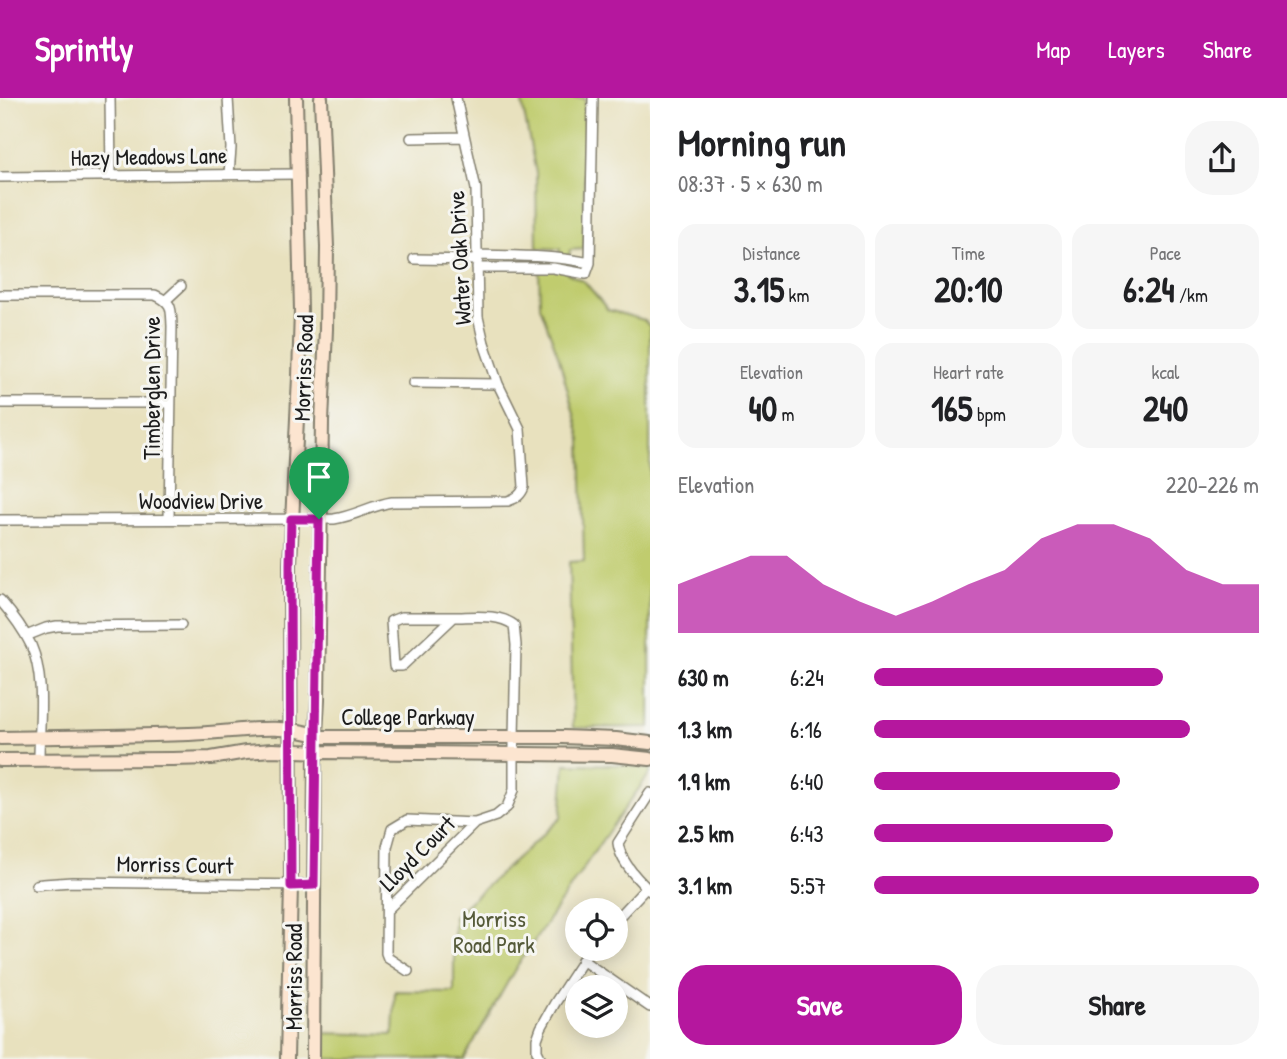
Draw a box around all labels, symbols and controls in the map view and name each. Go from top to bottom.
text: Sprintly [35,27,133,71]
text: Map [1036,33,1070,65]
text: Layers [1108,33,1165,65]
text: Share [1203,33,1252,65]
text: Morning run [678,116,846,168]
button: share [1185,121,1259,195]
street label: Hazy Meadows Lane [70,139,228,173]
text: 08:37 · 5 × 630 m [678,168,823,199]
street label: Water Oak Drive [440,190,478,326]
text: Distance [742,240,801,266]
text: Time [952,240,985,266]
text: Pace [1150,240,1181,266]
text: 3.15 [734,266,784,313]
text: 20:10 [934,266,1003,313]
text: 6:24 [1123,266,1175,313]
text: km [784,282,809,308]
text: /km [1175,282,1208,308]
street label: Morriss Road [286,314,320,422]
street label: Timberglen Drive [136,316,167,460]
text: Elevation [740,359,803,385]
text: Heart rate [933,359,1004,385]
text: kcal [1152,359,1179,385]
text: 40 [748,385,777,432]
text: 165 [931,385,973,432]
text: 240 [1143,385,1188,432]
text: m [777,401,795,427]
text: bpm [973,401,1006,427]
pin [289,447,349,519]
icon: arrive [300,458,338,496]
text: Elevation [678,469,754,500]
text: 220–226 m [1166,469,1259,500]
street label: Woodview Drive [139,485,263,516]
text: 630 m [678,662,729,693]
text: 6:24 [790,662,824,693]
street label: College Parkway [341,701,475,732]
text: 1.3 km [678,714,732,745]
text: 6:16 [790,714,822,745]
text: 1.9 km [678,766,730,797]
text: 6:40 [790,766,823,797]
street label: Lloyd Court [372,807,463,898]
text: 2.5 km [678,818,734,849]
text: 6:43 [790,818,823,849]
street label: Morriss Court [116,847,235,881]
text: 3.1 km [678,870,732,901]
text: 5:57 [790,870,826,901]
map controls [565,898,628,1038]
button: locate [565,898,628,961]
park label: Morriss Road Park [453,903,535,960]
street label: Morriss Road [278,924,309,1030]
button: Save [678,965,962,1045]
button: Share [976,965,1259,1045]
button: layers [565,975,628,1038]

